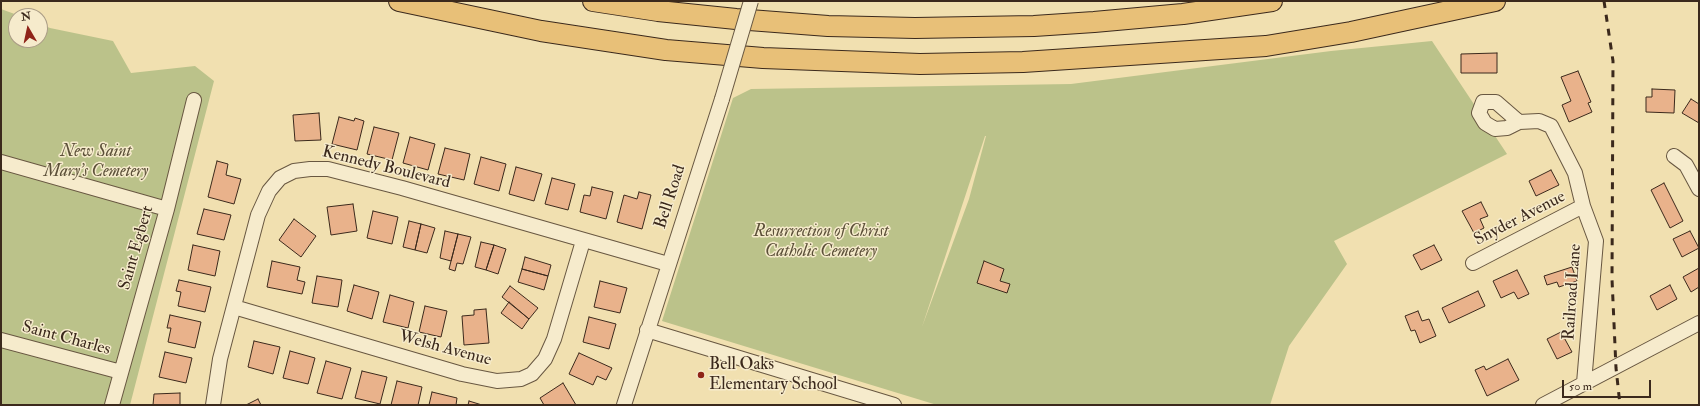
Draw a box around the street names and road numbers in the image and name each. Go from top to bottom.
street label: Kennedy Boulevard [320,142,452,194]
street label: Bell Road [651,162,691,232]
street label: Snyder Avenue [1471,187,1569,251]
street label: Saint Egbert [115,204,159,292]
street label: Railroad Lane [1559,243,1587,341]
street label: Saint Charles [20,317,112,361]
street label: Welsh Avenue [397,327,493,371]

